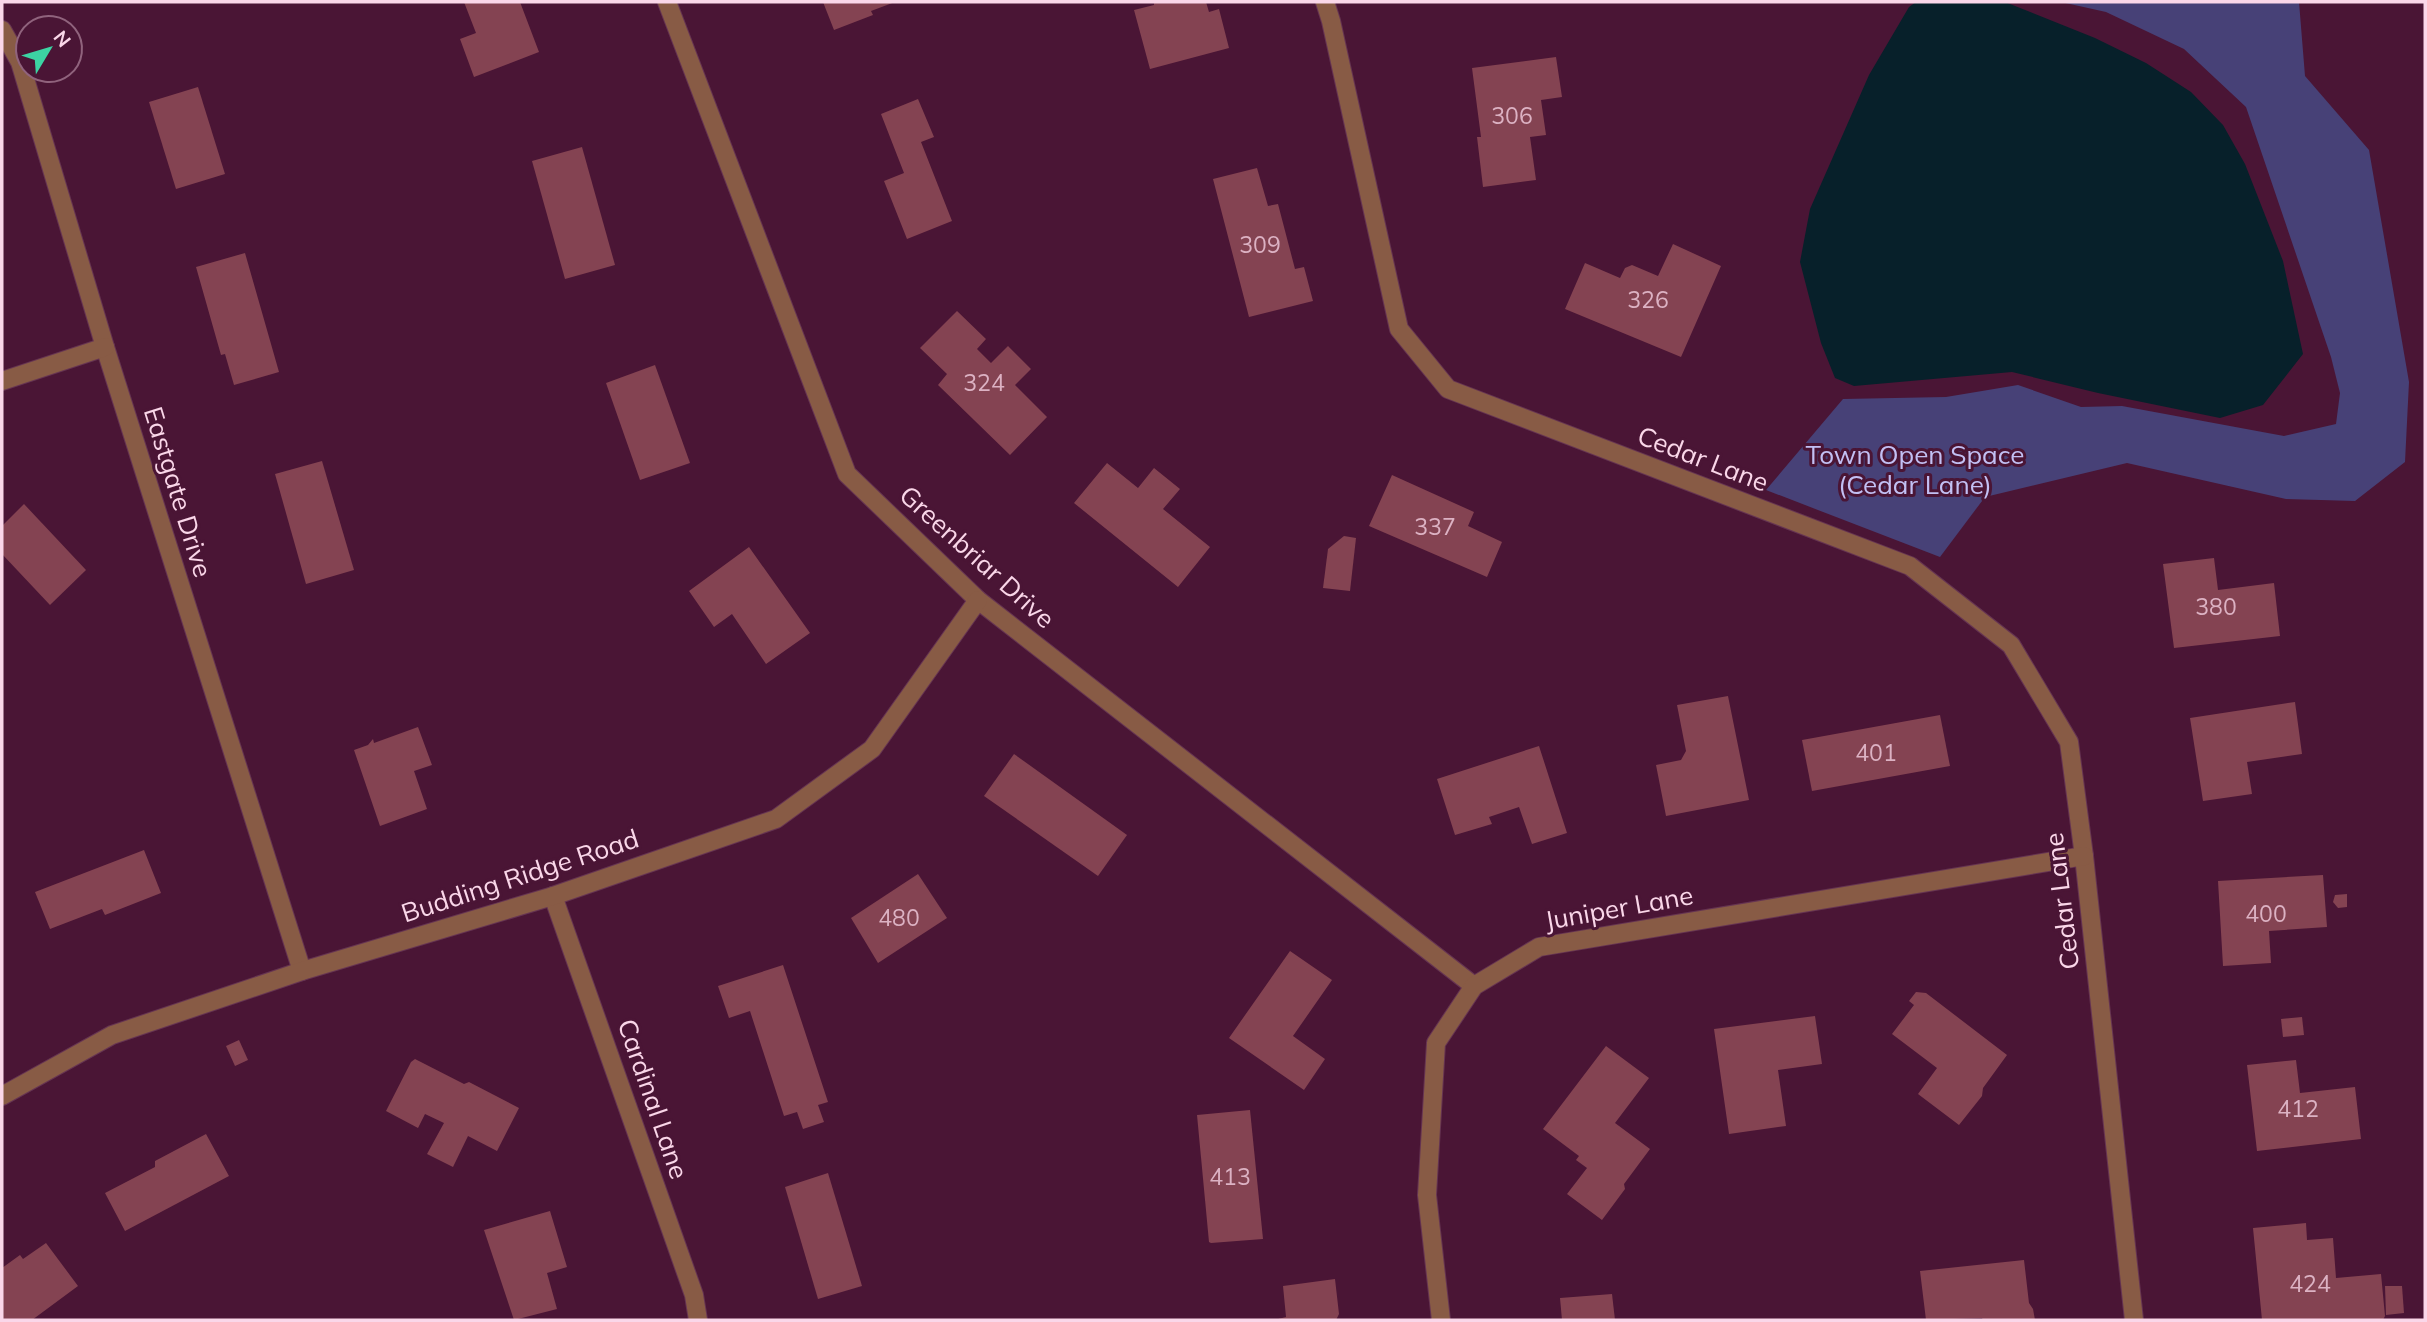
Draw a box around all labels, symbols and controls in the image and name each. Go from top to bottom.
north arrow [14,14,84,84]
text: N [49,25,76,52]
house number: 306 [1491,101,1533,130]
house number: 309 [1239,230,1281,259]
house number: 326 [1627,285,1669,314]
house number: 324 [963,368,1005,397]
street label: Eastgate Drive [137,403,220,581]
street label: Cedar Lane [1633,418,1773,499]
park label: Town Open Space (Cedar Lane) [1806,438,2024,501]
street label: Greenbriar Drive [893,478,1062,635]
house number: 337 [1414,512,1456,541]
house number: 380 [2195,592,2237,621]
house number: 401 [1855,738,1897,767]
street label: Budding Ridge Road [397,822,643,930]
street label: Cedar Lane [2037,831,2086,971]
street label: Juniper Lane [1542,878,1696,937]
house number: 400 [2245,899,2287,928]
house number: 480 [878,903,920,932]
street label: Cardinal Lane [611,1015,696,1183]
house number: 412 [2277,1094,2319,1123]
house number: 413 [1209,1162,1251,1191]
house number: 424 [2289,1269,2331,1298]

